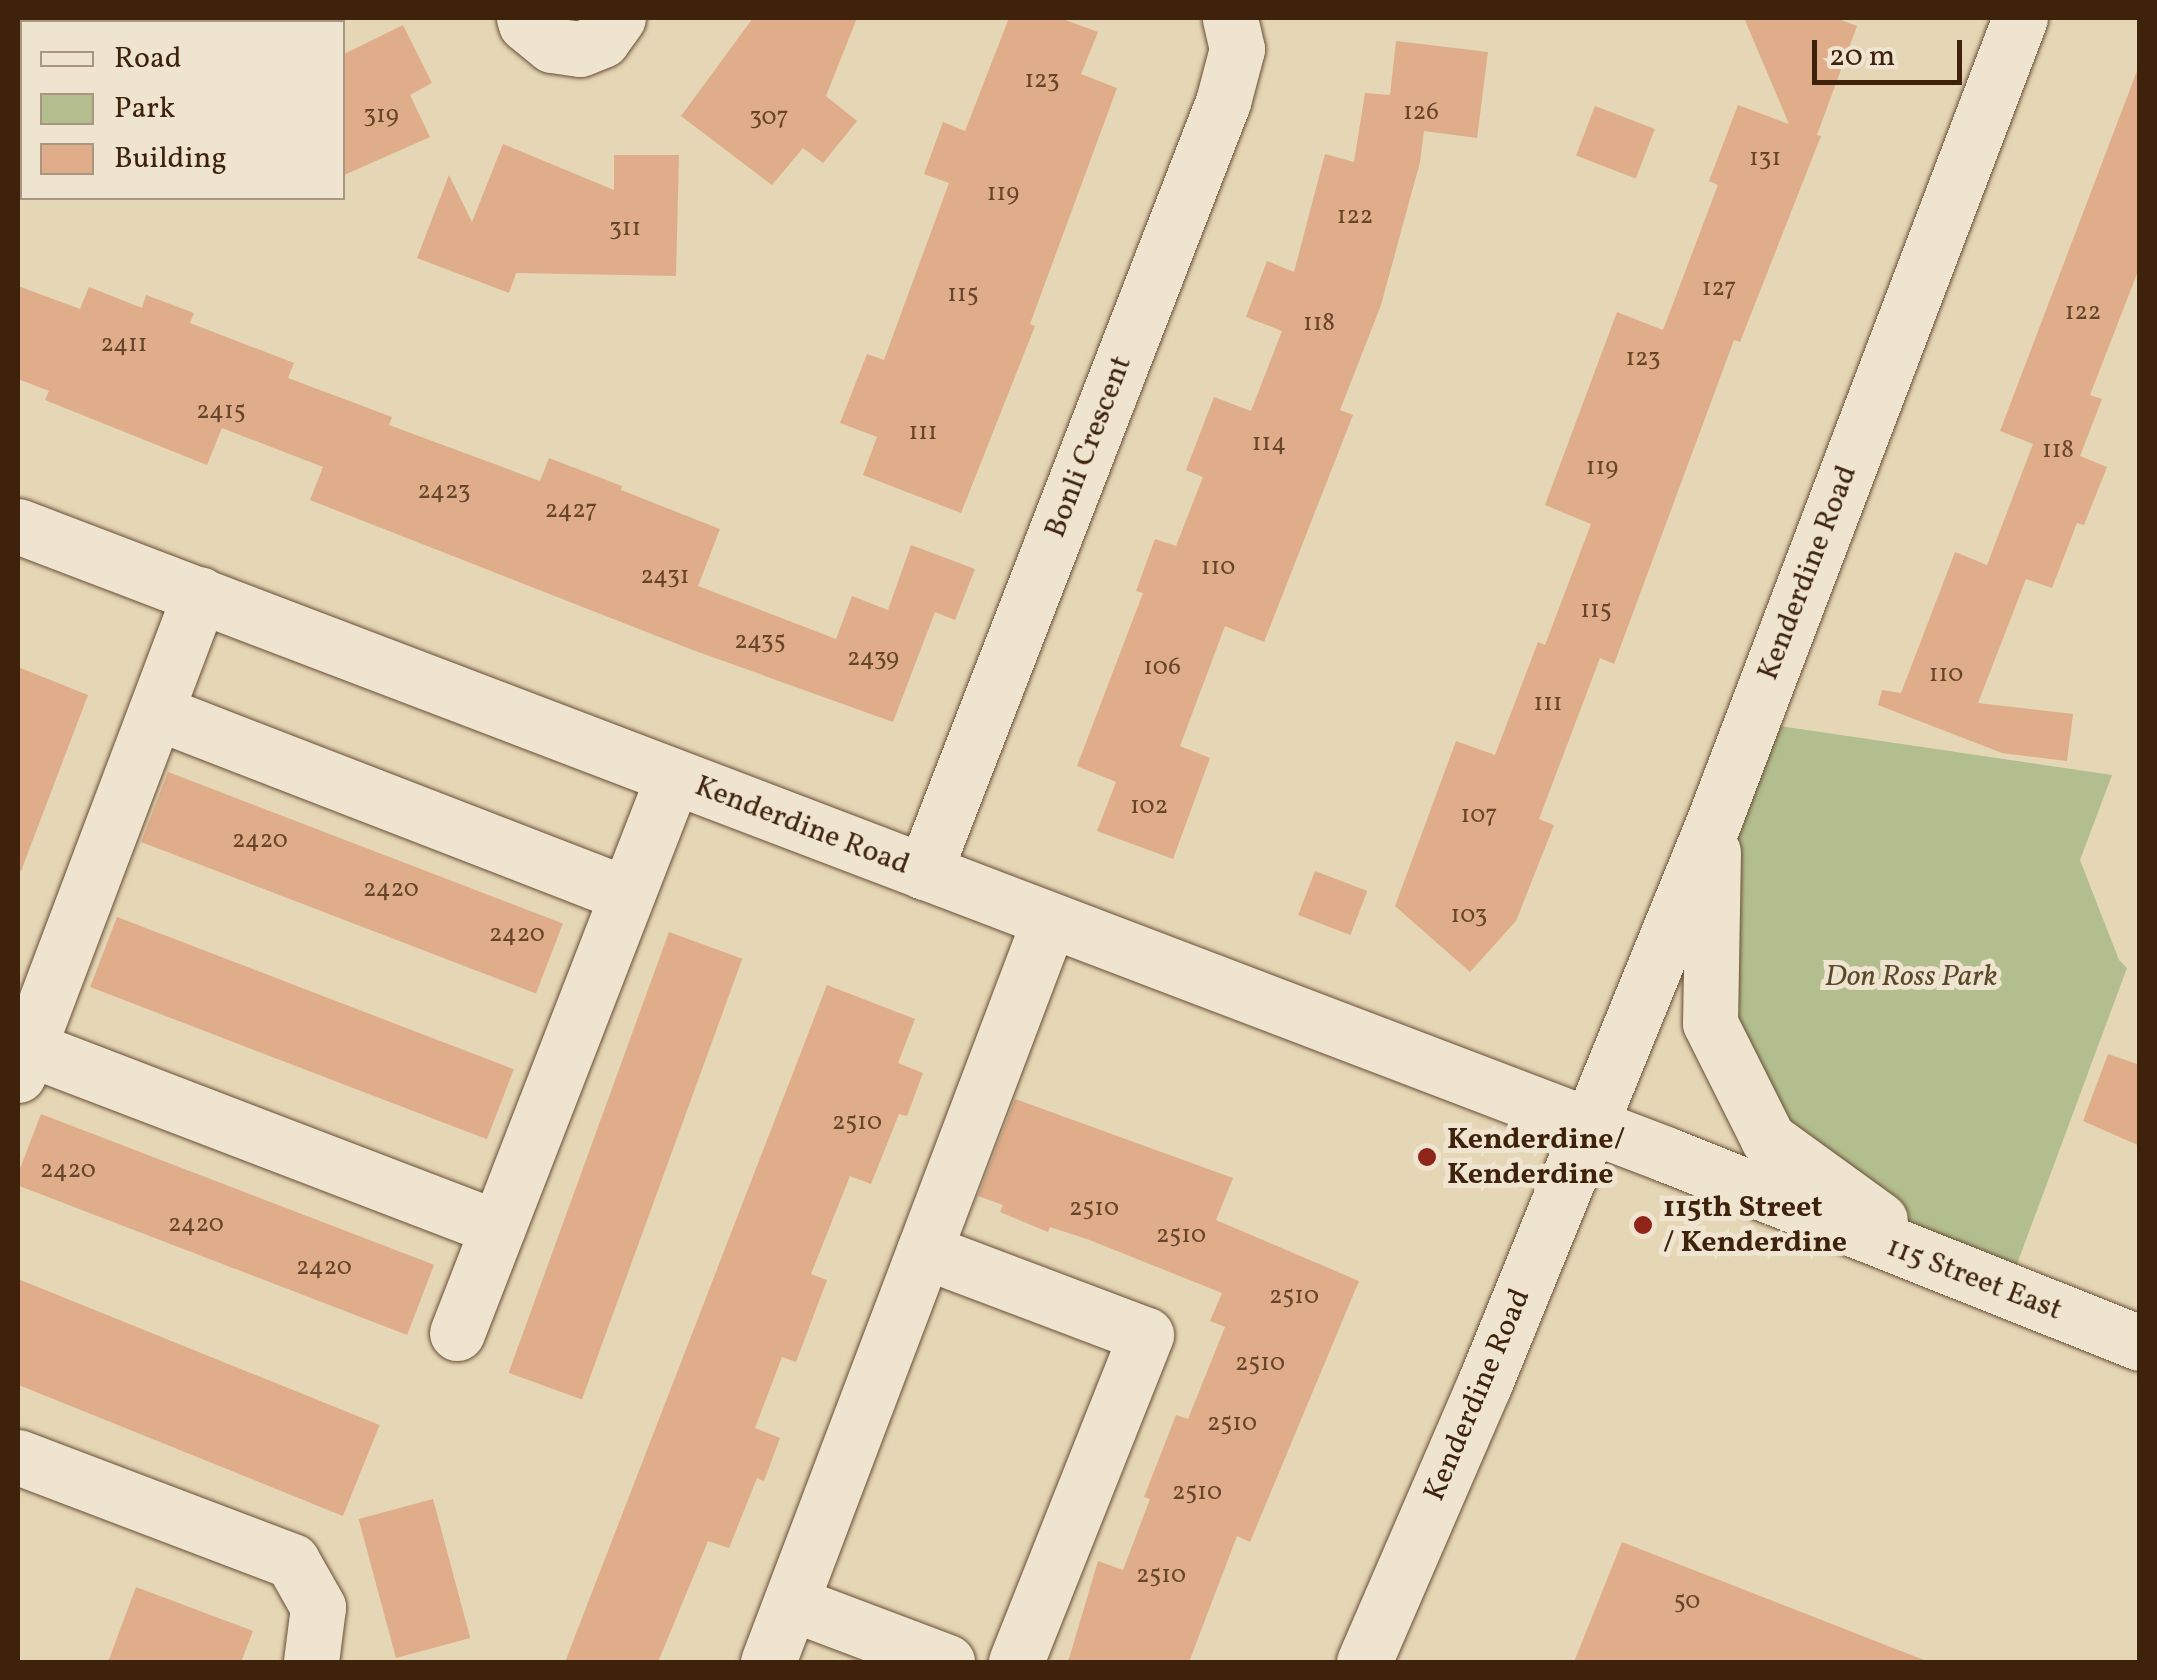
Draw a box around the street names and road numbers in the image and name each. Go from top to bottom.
street label: Bonli Crescent [1038,351,1140,543]
street label: Kenderdine Road [1751,461,1865,685]
street label: Kenderdine Road [690,769,914,883]
street label: 115 Street East [1881,1229,2067,1329]
street label: Kenderdine Road [1417,1284,1539,1506]

